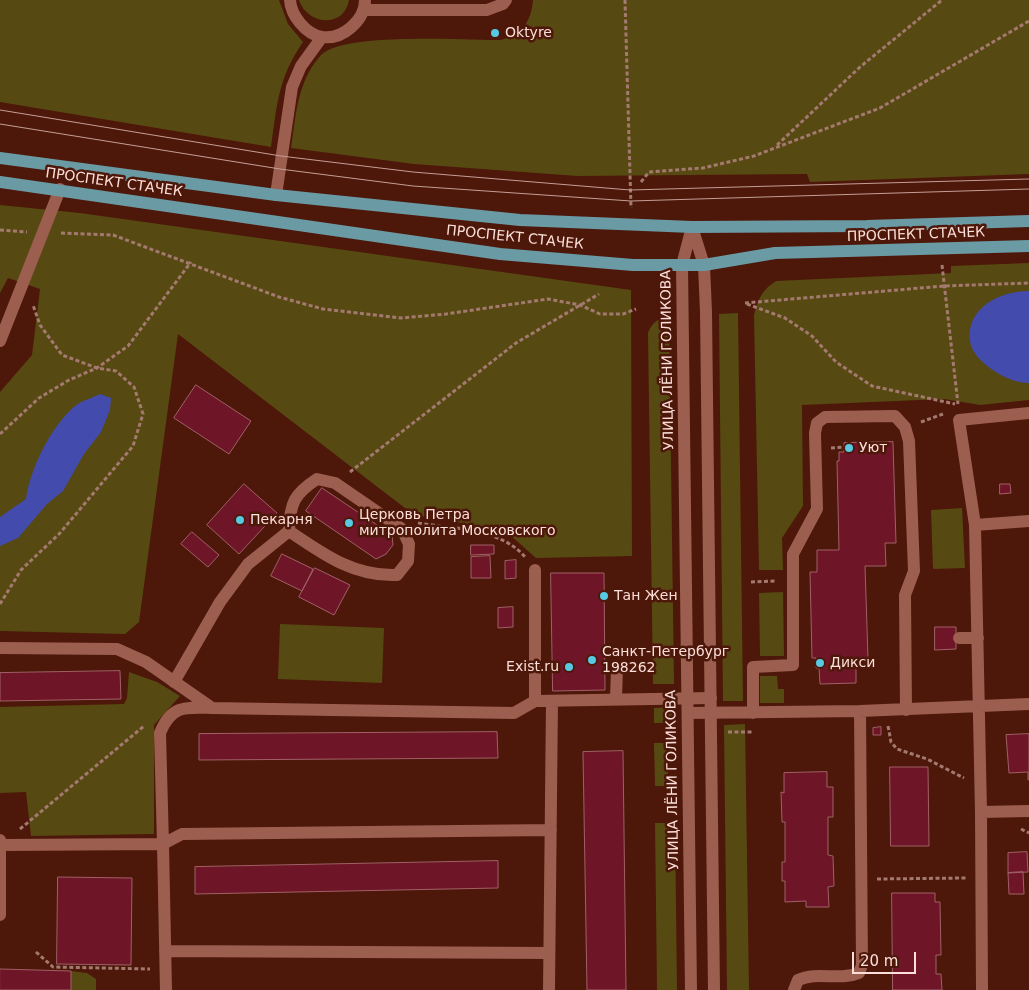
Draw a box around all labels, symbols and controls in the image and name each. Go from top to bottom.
place label: Oktyre [505,25,552,41]
marker: Oktyre [489,27,501,39]
street label: ПРОСПЕКТ СТАЧЕК [44,165,184,201]
street label: ПРОСПЕКТ СТАЧЕК [445,222,585,254]
street label: ПРОСПЕКТ СТАЧЕК [847,224,985,246]
street label: УЛИЦА ЛЁНИ ГОЛИКОВА [658,270,678,450]
place label: Уют [859,440,887,456]
marker: Уют [843,442,855,454]
place label: Церковь Петра митрополита Московского [359,507,555,540]
place label: Пекарня [250,512,313,528]
marker: Пекарня [234,514,246,526]
marker: Церковь Петра митрополита Московского [343,517,355,529]
place label: Тан Жен [614,588,678,604]
marker: Тан Жен [598,590,610,602]
place label: Санкт-Петербург 198262 [602,644,729,676]
marker: Санкт-Петербург 198262 [586,654,598,666]
place label: Дикси [830,655,875,671]
marker: Дикси [814,657,826,669]
place label: Exist.ru [506,659,559,675]
marker: Exist.ru [563,661,575,673]
street label: УЛИЦА ЛЁНИ ГОЛИКОВА [663,690,683,870]
scale bar [854,942,918,974]
text: 20 m [860,952,898,970]

